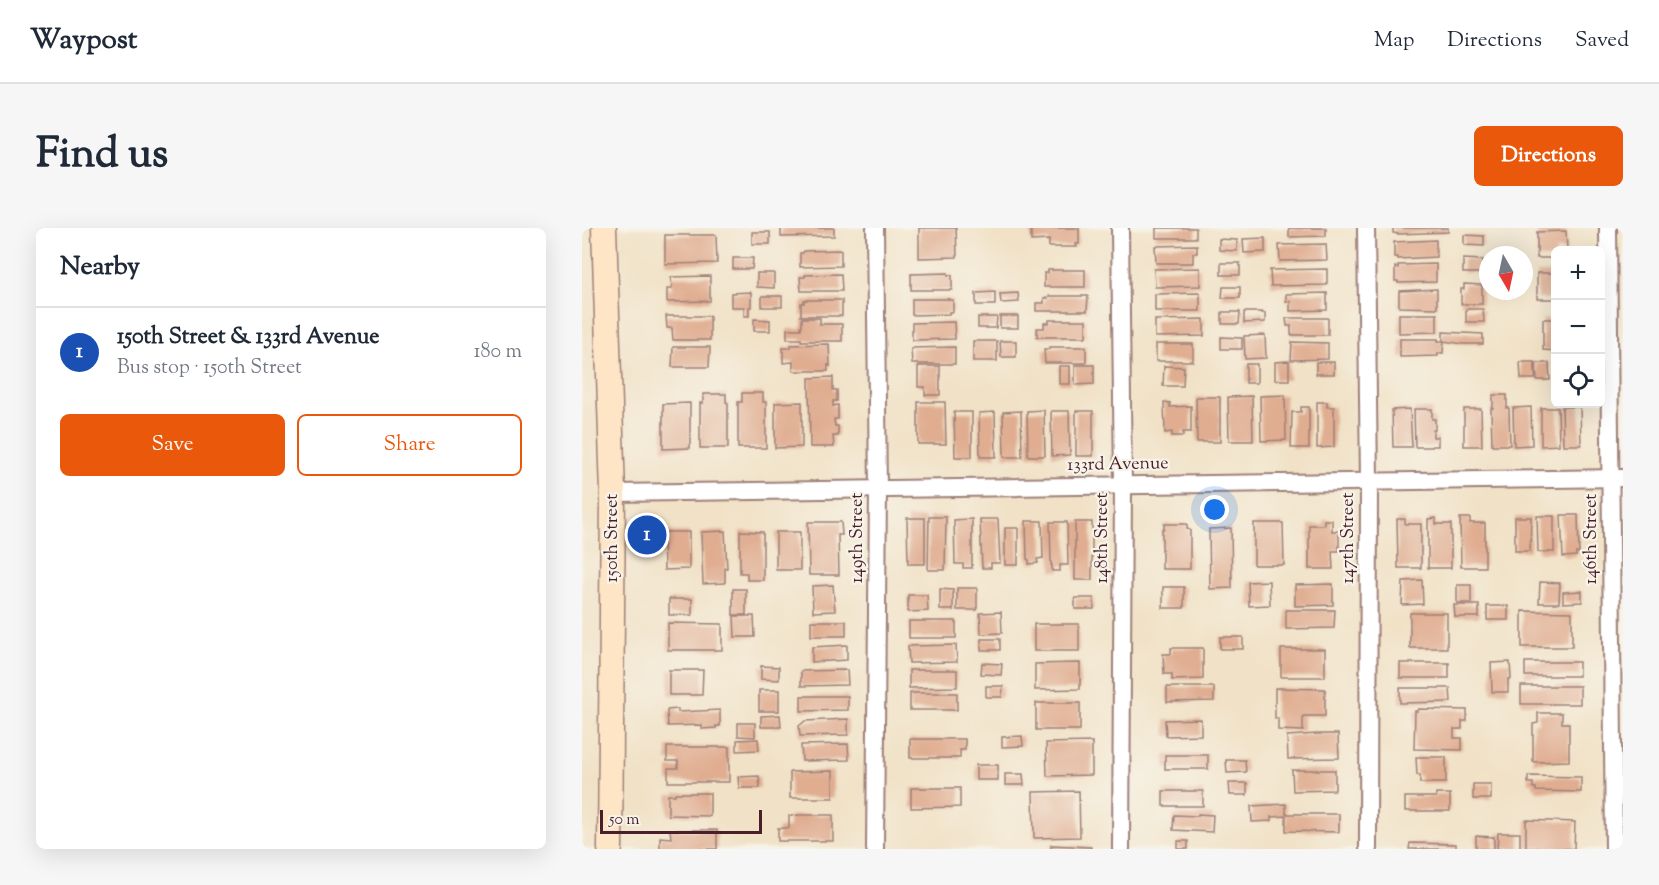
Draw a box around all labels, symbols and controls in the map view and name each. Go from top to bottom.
text: Waypost [30,21,137,61]
text: Map [1374,26,1414,56]
text: Directions [1447,26,1542,56]
text: Saved [1575,26,1629,56]
text: Find us [36,126,168,186]
button: Directions [1474,126,1623,186]
north arrow [1479,246,1533,300]
map controls [1551,246,1605,408]
button: + [1551,246,1605,300]
text: Nearby [60,249,140,286]
button: − [1551,300,1605,354]
text: 150th Street & 133rd Avenue [117,322,380,354]
text: 1 [76,338,83,367]
text: 180 m [474,338,522,367]
text: Bus stop · 150th Street [117,354,302,383]
button: locate [1551,354,1605,408]
button: Save [60,414,285,476]
button: Share [297,414,522,476]
street label: 133rd Avenue [1067,451,1169,479]
street label: 148th Street [1090,492,1116,584]
street label: 147th Street [1336,492,1362,584]
street label: 149th Street [845,493,871,583]
street label: 150th Street [600,494,626,582]
street label: 146th Street [1579,494,1605,584]
your location [1200,495,1229,524]
pin: 1 [628,512,666,558]
scale bar [600,807,762,834]
text: 50 m [609,809,640,832]

